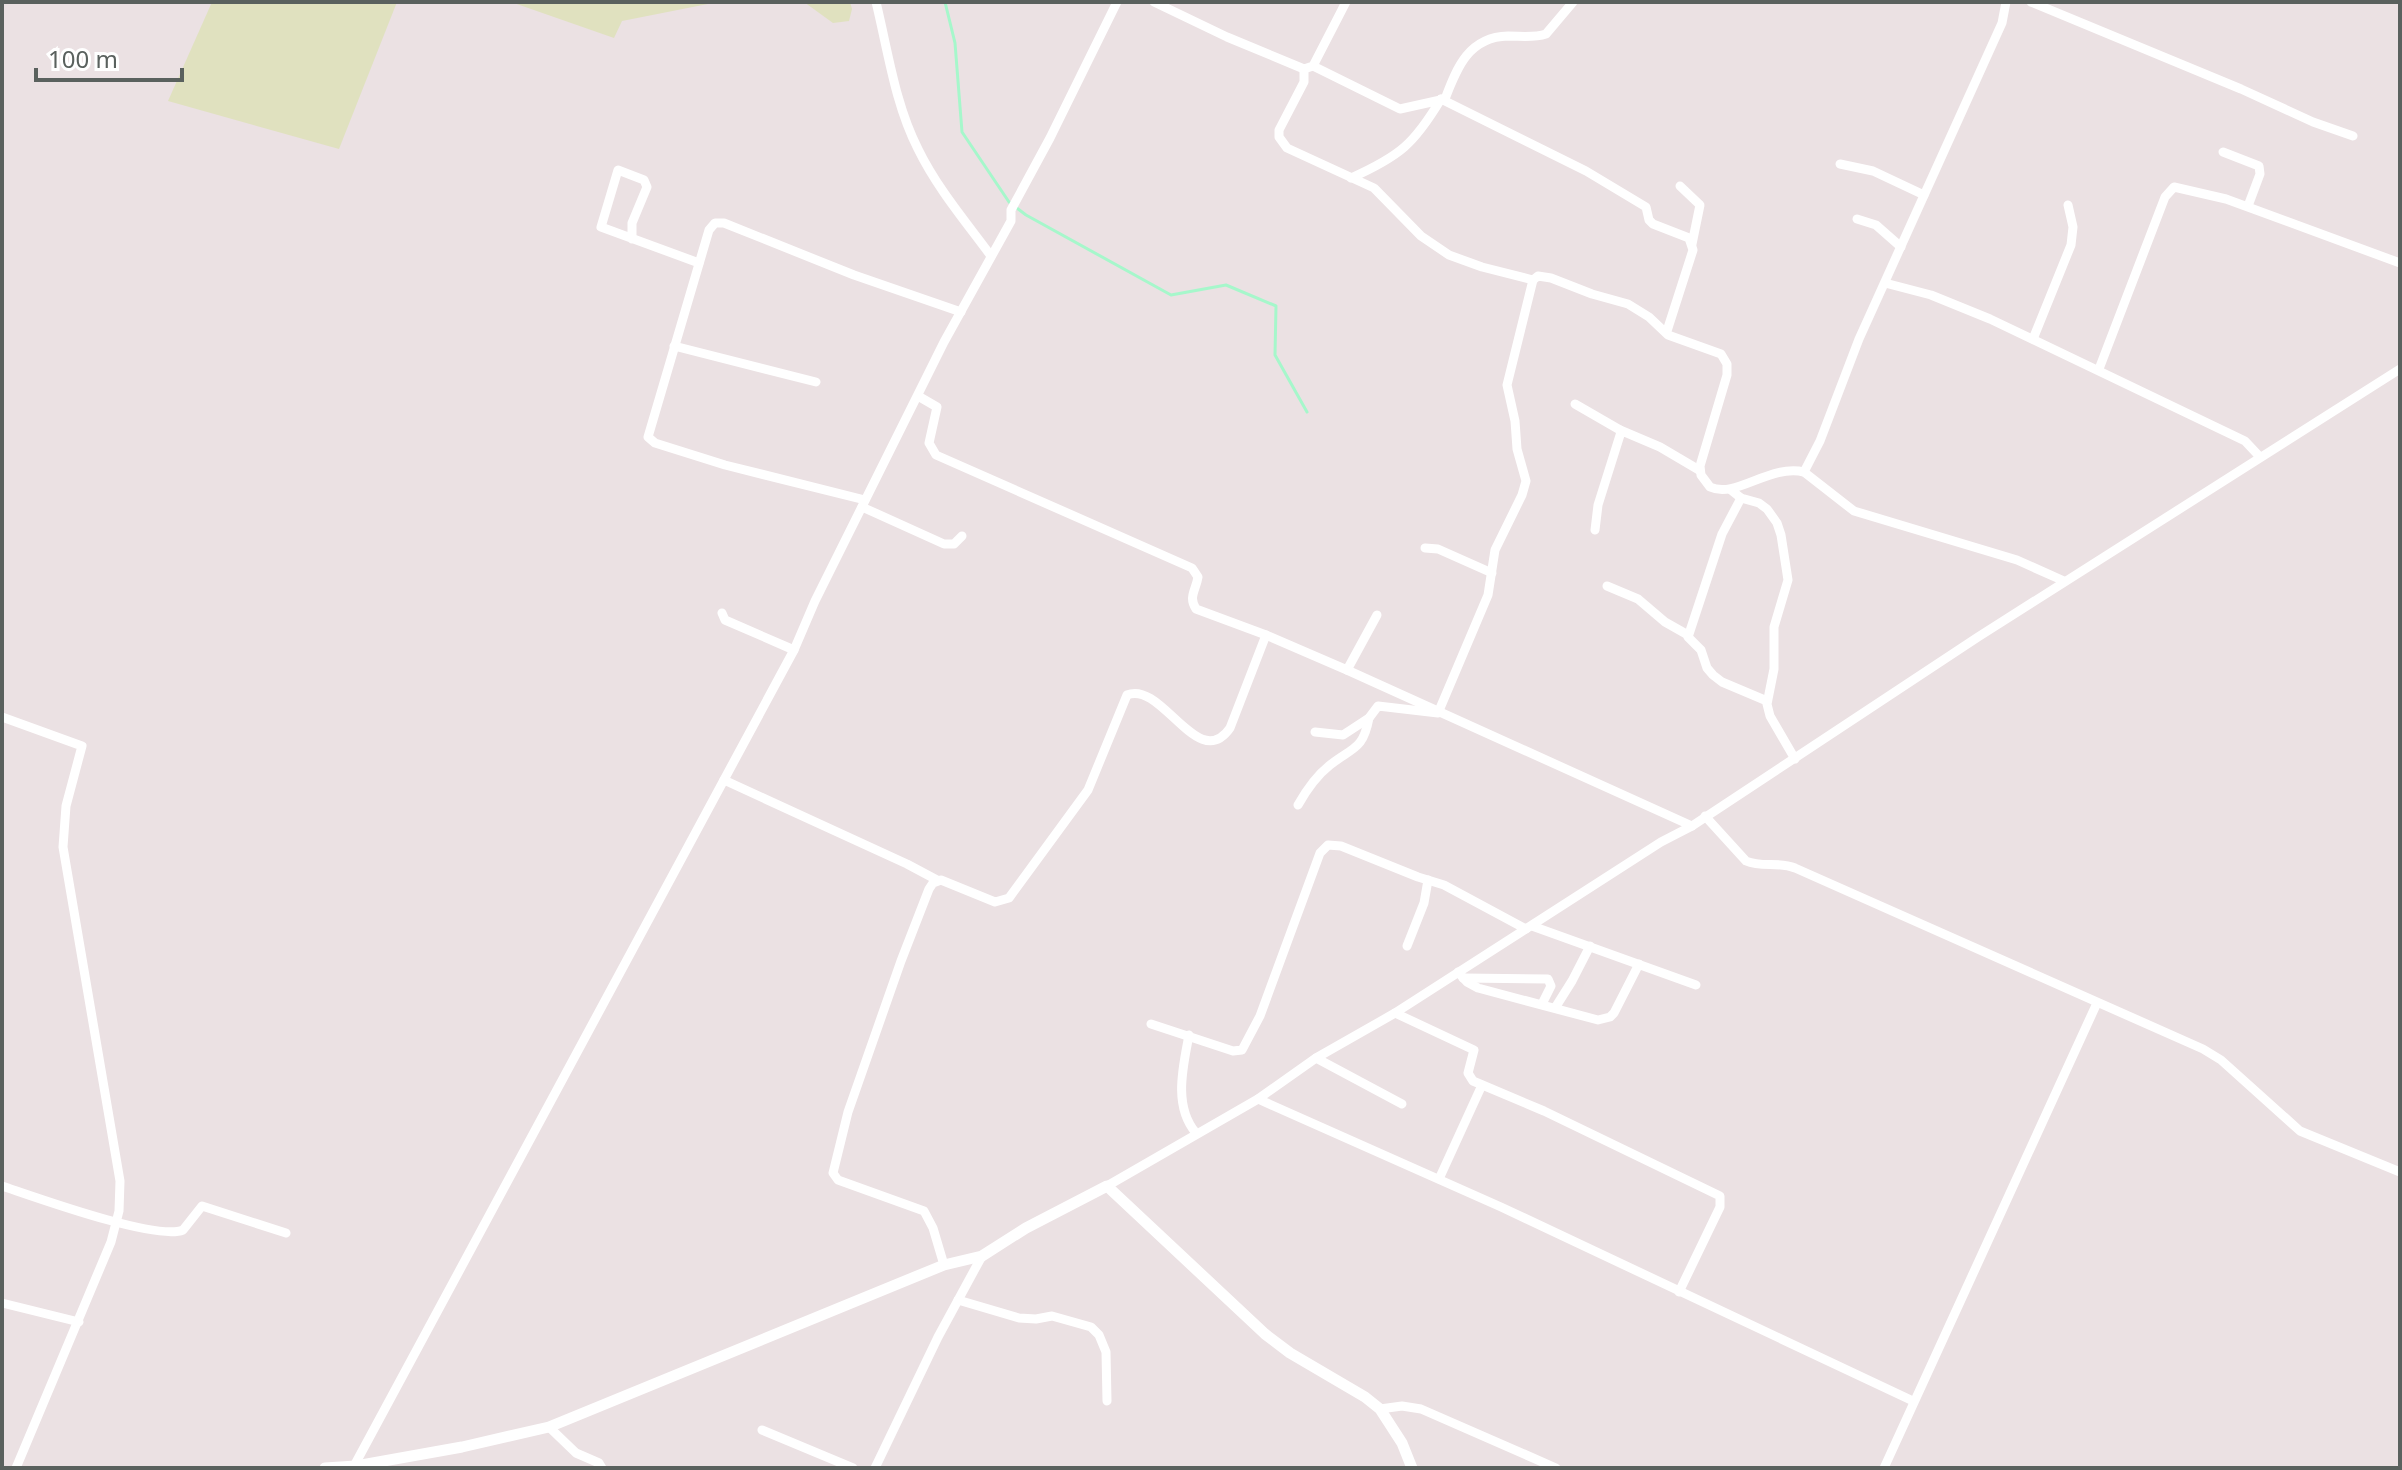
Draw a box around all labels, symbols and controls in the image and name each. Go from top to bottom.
scale bar [36,32,182,82]
text: 100 m [48,42,118,75]

